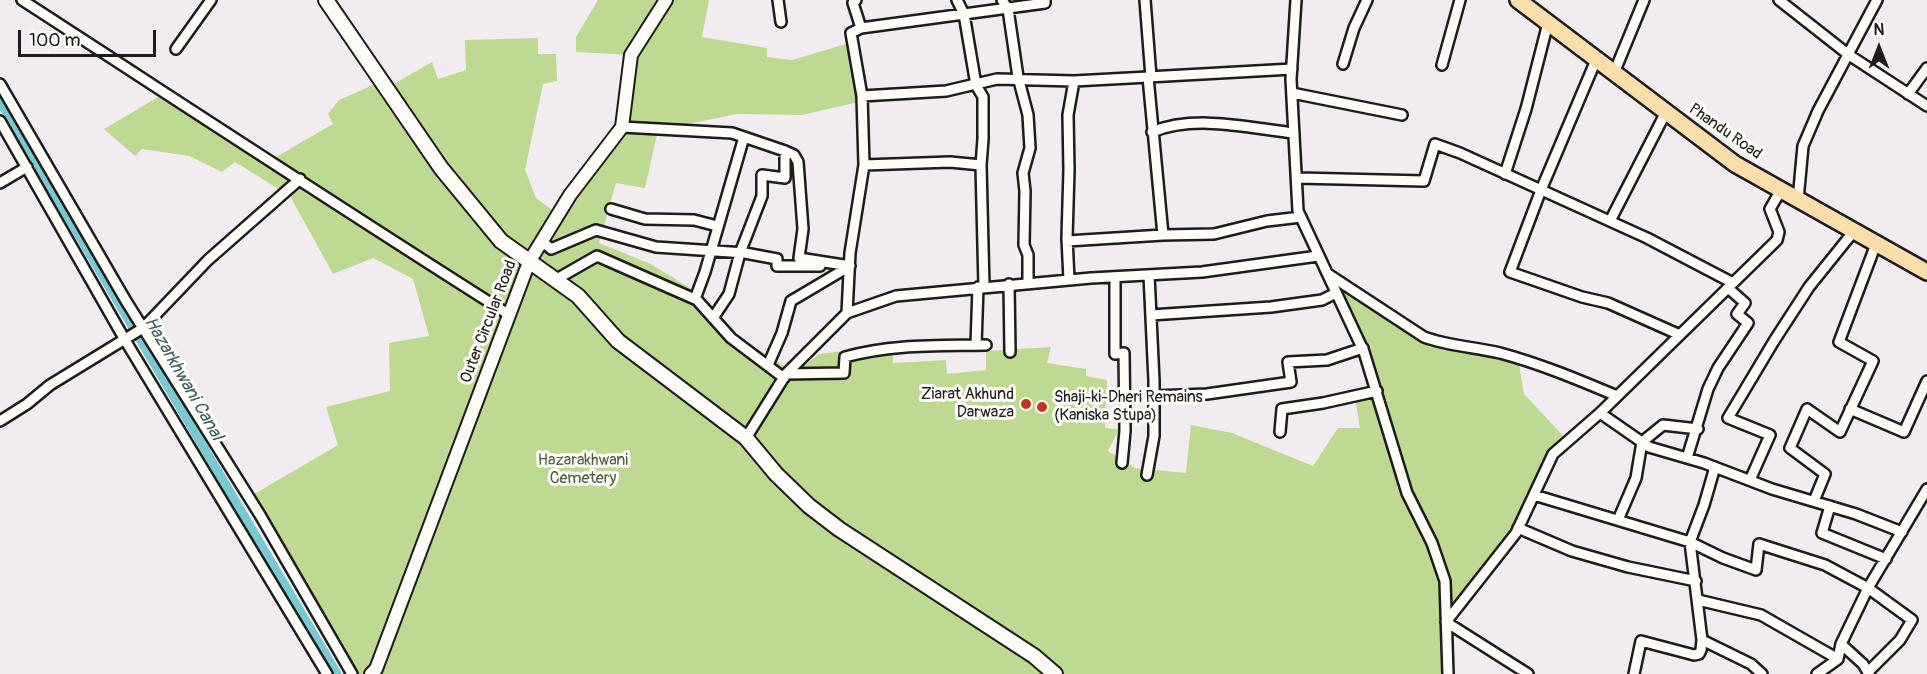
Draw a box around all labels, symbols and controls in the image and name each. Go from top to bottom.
scale bar [21,18,159,56]
north arrow [1849,18,1909,78]
text: N [1874,20,1884,40]
text: 100 m [29,29,81,52]
street label: Phandu Road [1685,100,1765,164]
street label: Outer Circular Road [457,258,521,386]
water label: Hazarkhwani Canal [139,313,227,445]
place label: Ziarat Akhund Darwaza [921,385,1014,423]
place label: Shaji-ki-Dheri Remains (Kaniska Stupa) [1054,388,1203,426]
marker: Ziarat Akhund Darwaza [1019,397,1033,411]
marker: Shaji-ki-Dheri Remains (Kaniska Stupa) [1035,400,1049,414]
park label: Hazarakhwani Cemetery [538,451,628,489]

